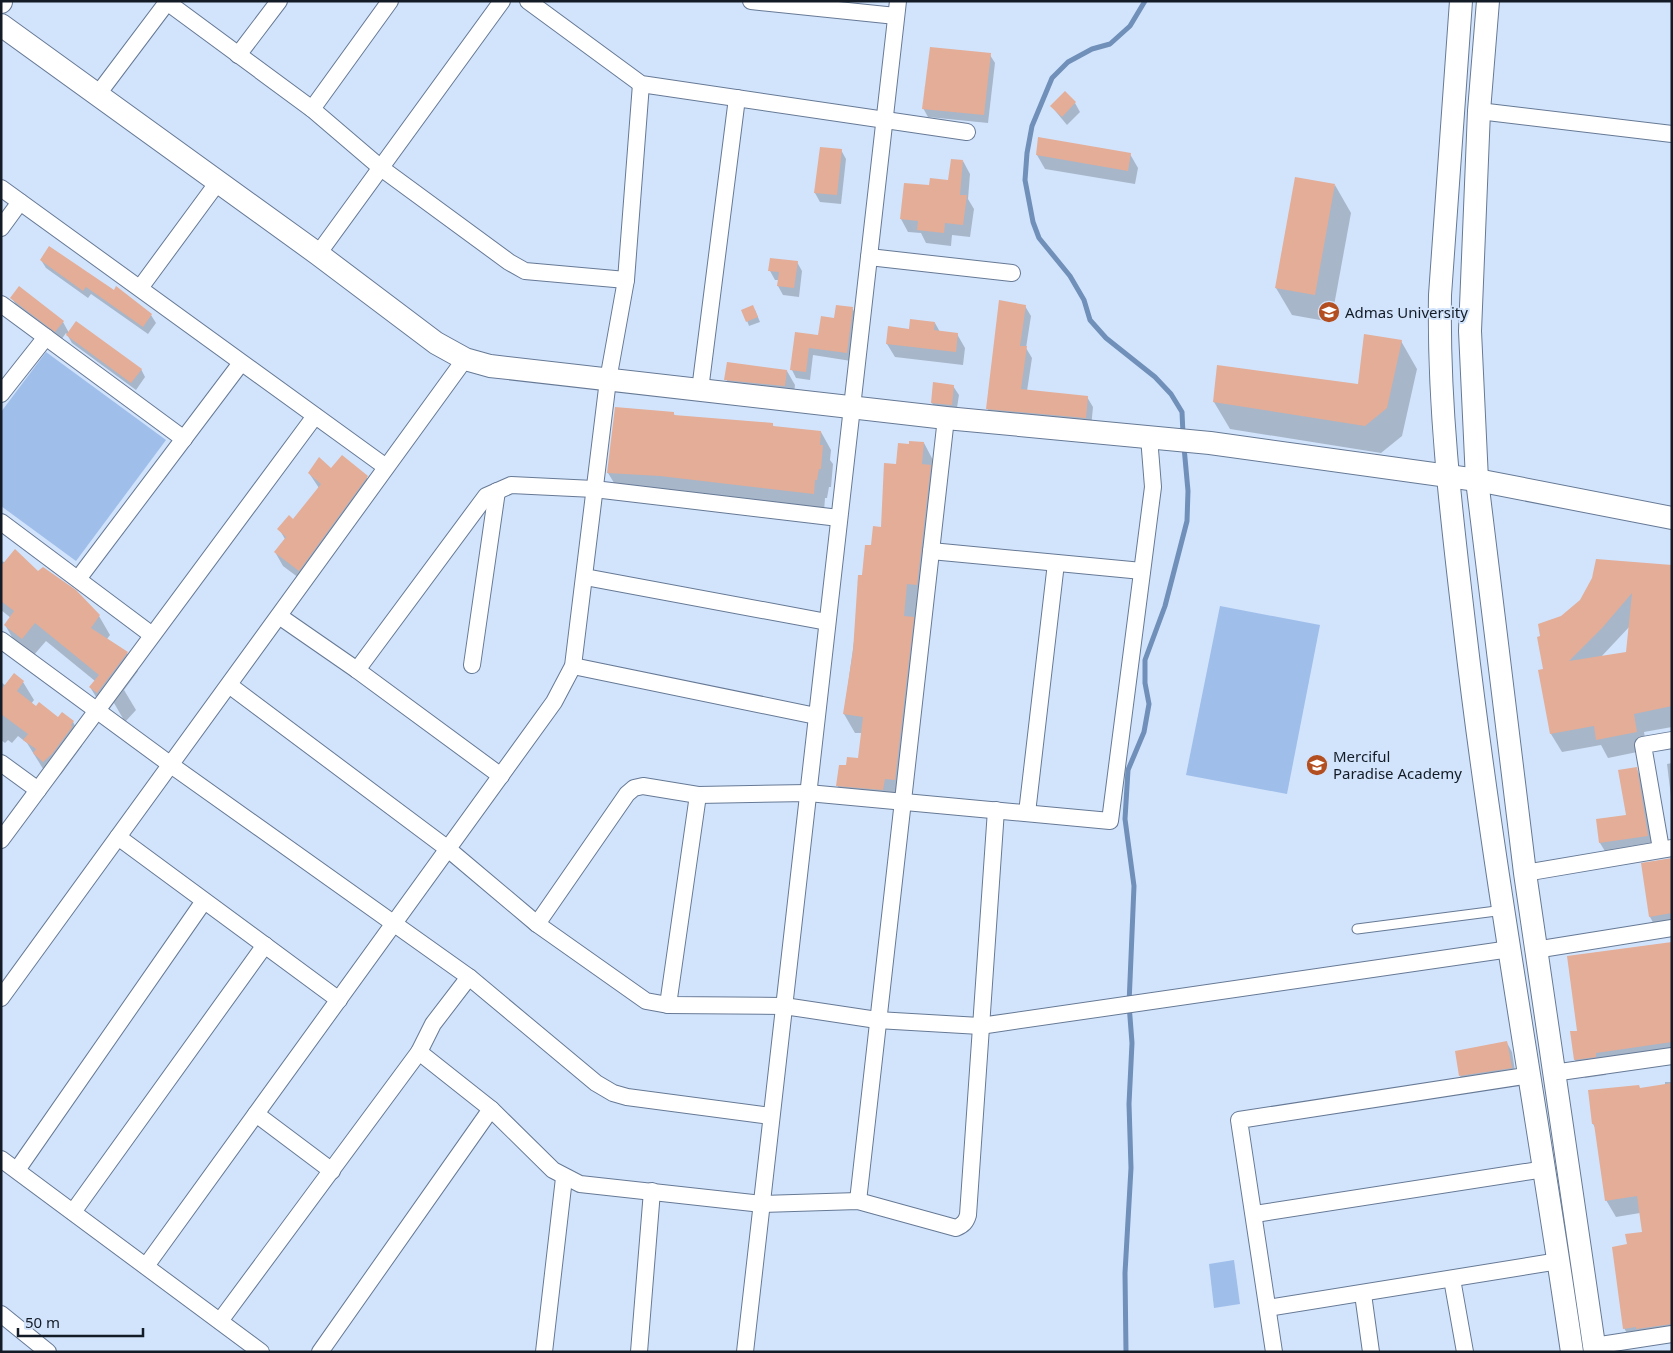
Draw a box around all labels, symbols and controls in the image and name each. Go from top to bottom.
school or university icon: Admas University [1317,300,1341,324]
place label: Admas University [1345,302,1468,322]
place label: Merciful Paradise Academy [1333,746,1462,783]
school or university icon: Merciful Paradise Academy [1305,753,1329,777]
scale bar [18,1306,142,1338]
text: 50 m [25,1312,60,1332]

